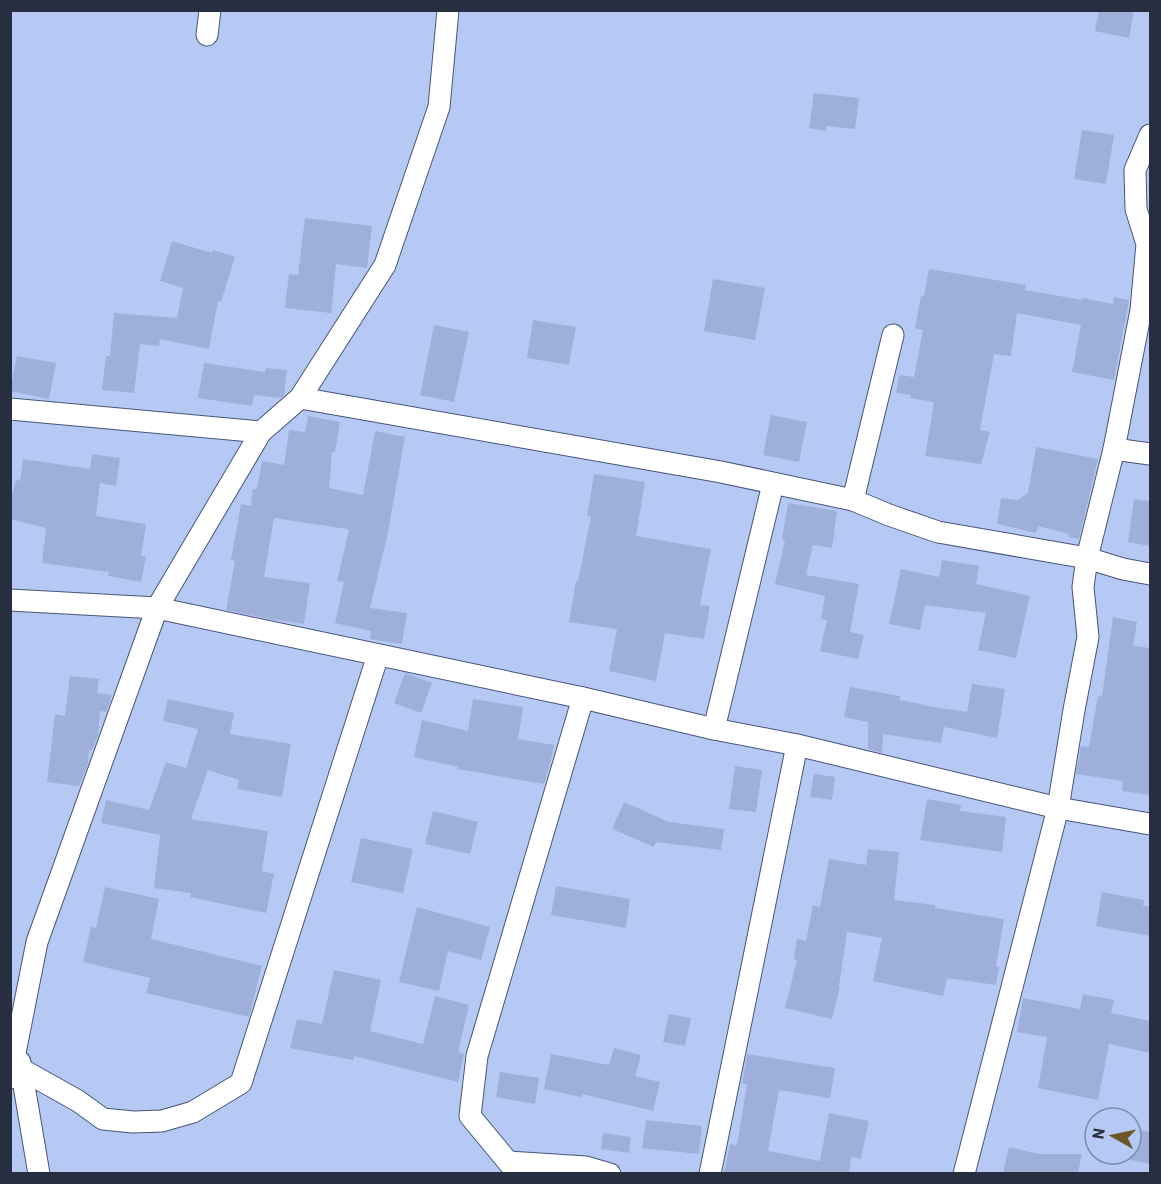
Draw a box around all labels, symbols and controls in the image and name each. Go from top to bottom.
north arrow [1083,1106,1143,1166]
text: N [1087,1127,1108,1140]

